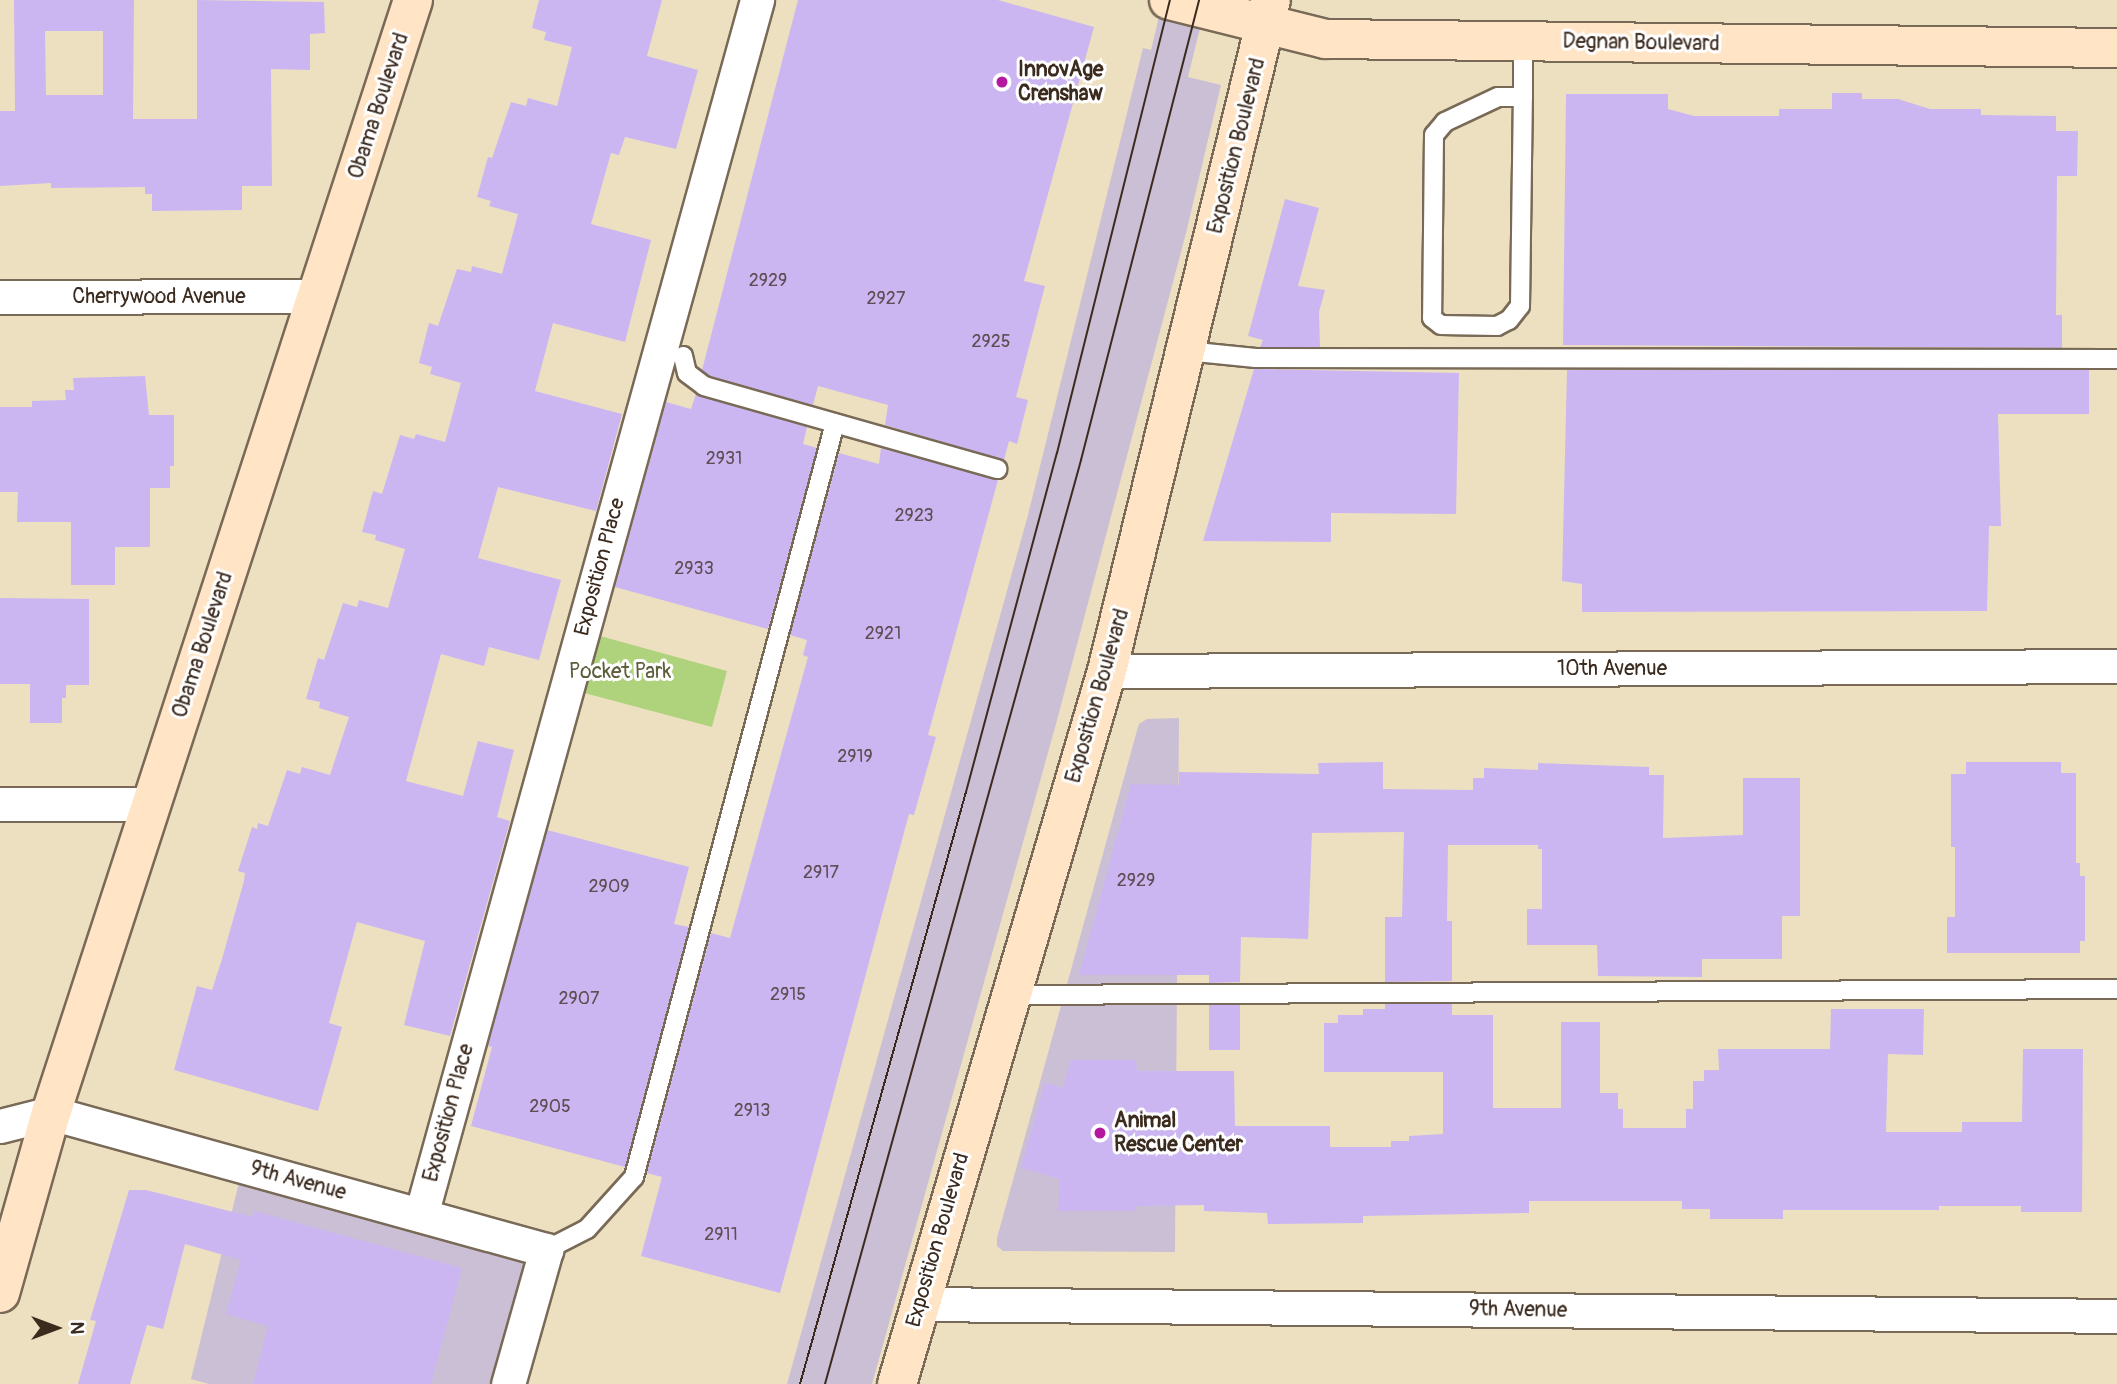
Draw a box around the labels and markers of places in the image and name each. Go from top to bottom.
place label: InnovAge Crenshaw [1018,57,1103,107]
marker: InnovAge Crenshaw [992,72,1012,92]
place label: Animal Rescue Center [1114,1108,1243,1158]
marker: Animal Rescue Center [1092,1125,1108,1141]

